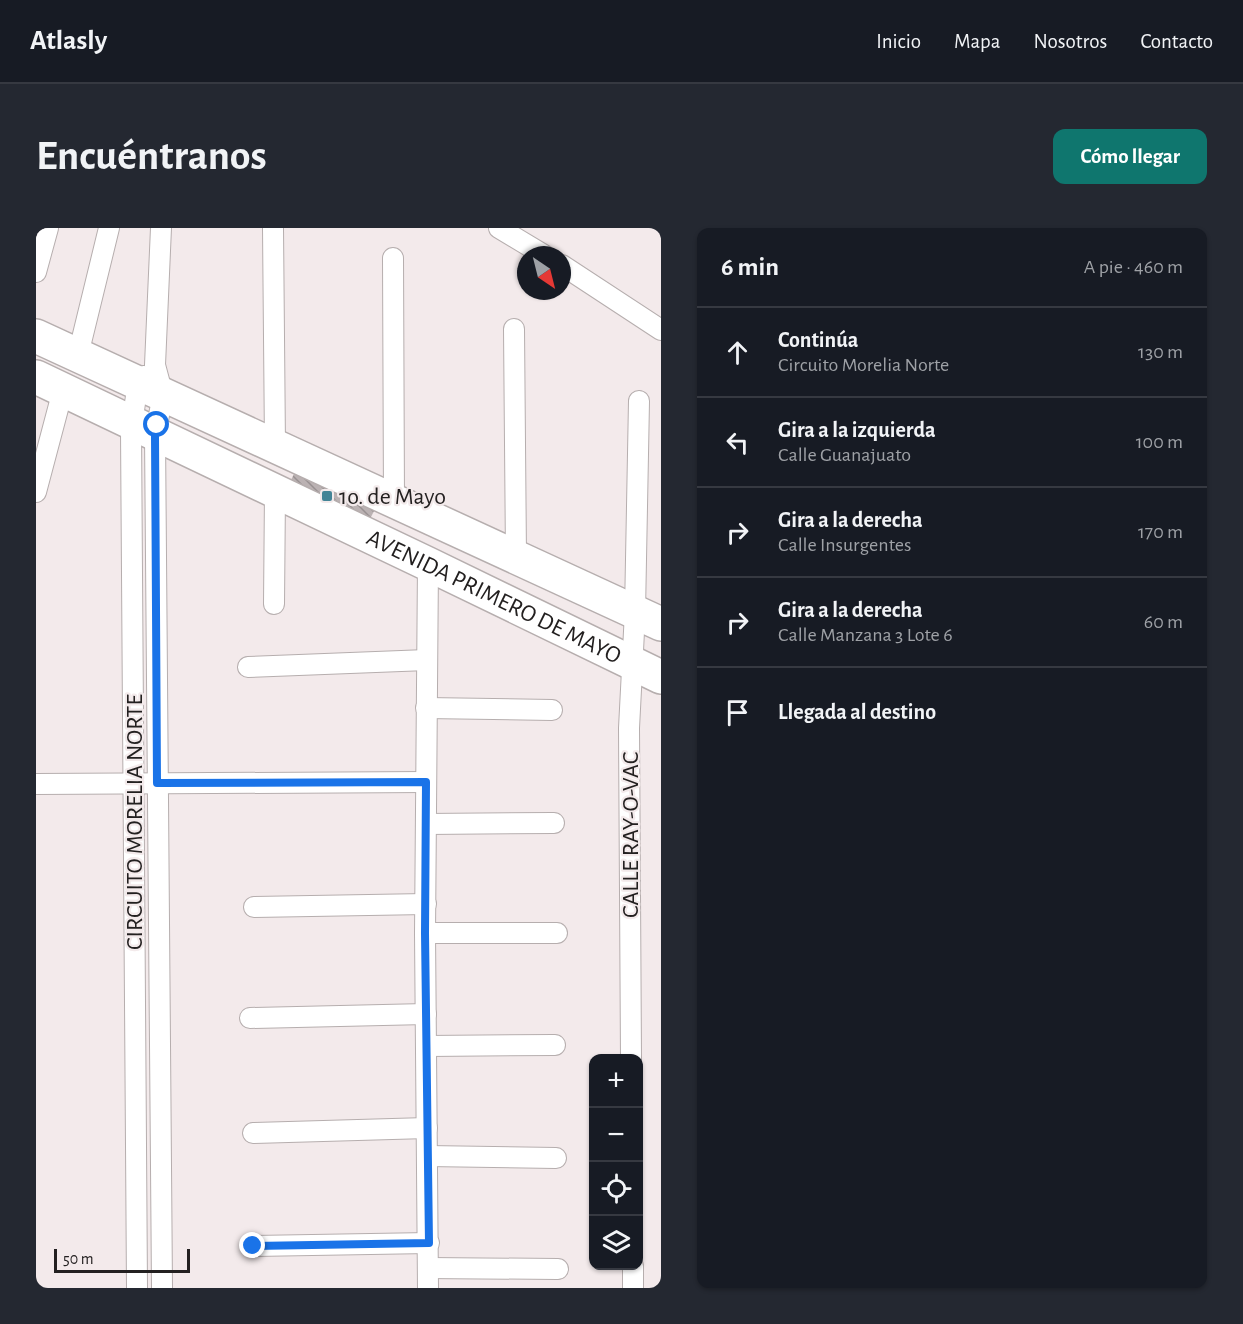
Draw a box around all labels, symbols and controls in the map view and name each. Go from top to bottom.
text: Atlasly [30,27,107,55]
text: Inicio [876,31,921,52]
text: Mapa [954,31,1001,52]
text: Nosotros [1034,31,1107,52]
text: Contacto [1140,31,1213,52]
button: Cómo llegar [1053,129,1207,184]
text: Encuéntranos [36,135,267,177]
north arrow [517,246,571,300]
text: 6 min [721,254,779,280]
text: A pie · 460 m [1084,257,1183,277]
text: Continúa [778,329,858,351]
icon: ahead [721,336,754,369]
text: 130 m [1138,342,1183,362]
text: Circuito Morelia Norte [778,355,949,375]
route start [143,411,169,437]
text: Gira a la izquierda [778,419,936,441]
icon: left [721,426,754,459]
text: 100 m [1136,432,1183,452]
text: Calle Guanajuato [778,445,911,465]
place label: 1o. de Mayo [339,485,446,509]
marker: 1o. de Mayo [320,489,334,503]
text: Gira a la derecha [778,509,923,531]
icon: right [721,516,754,549]
text: 170 m [1138,522,1183,542]
street label: AVENIDA PRIMERO DE MAYO [363,526,625,669]
text: Calle Insurgentes [778,535,911,555]
text: Gira a la derecha [778,599,923,621]
icon: right [721,606,754,639]
text: 60 m [1144,612,1183,632]
text: Calle Manzana 3 Lote 6 [778,625,953,645]
street label: CIRCUITO MORELIA NORTE [123,694,147,950]
icon: arrive [721,696,754,729]
text: Llegada al destino [778,701,936,723]
street label: CALLE RAY-O-VAC [619,752,643,918]
map controls [589,1054,643,1270]
button: + [589,1054,643,1108]
button: − [589,1108,643,1162]
button: locate [589,1162,643,1216]
button: layers [589,1216,643,1270]
route end [239,1232,265,1258]
scale bar [54,1246,190,1274]
text: 50 m [63,1251,94,1267]

